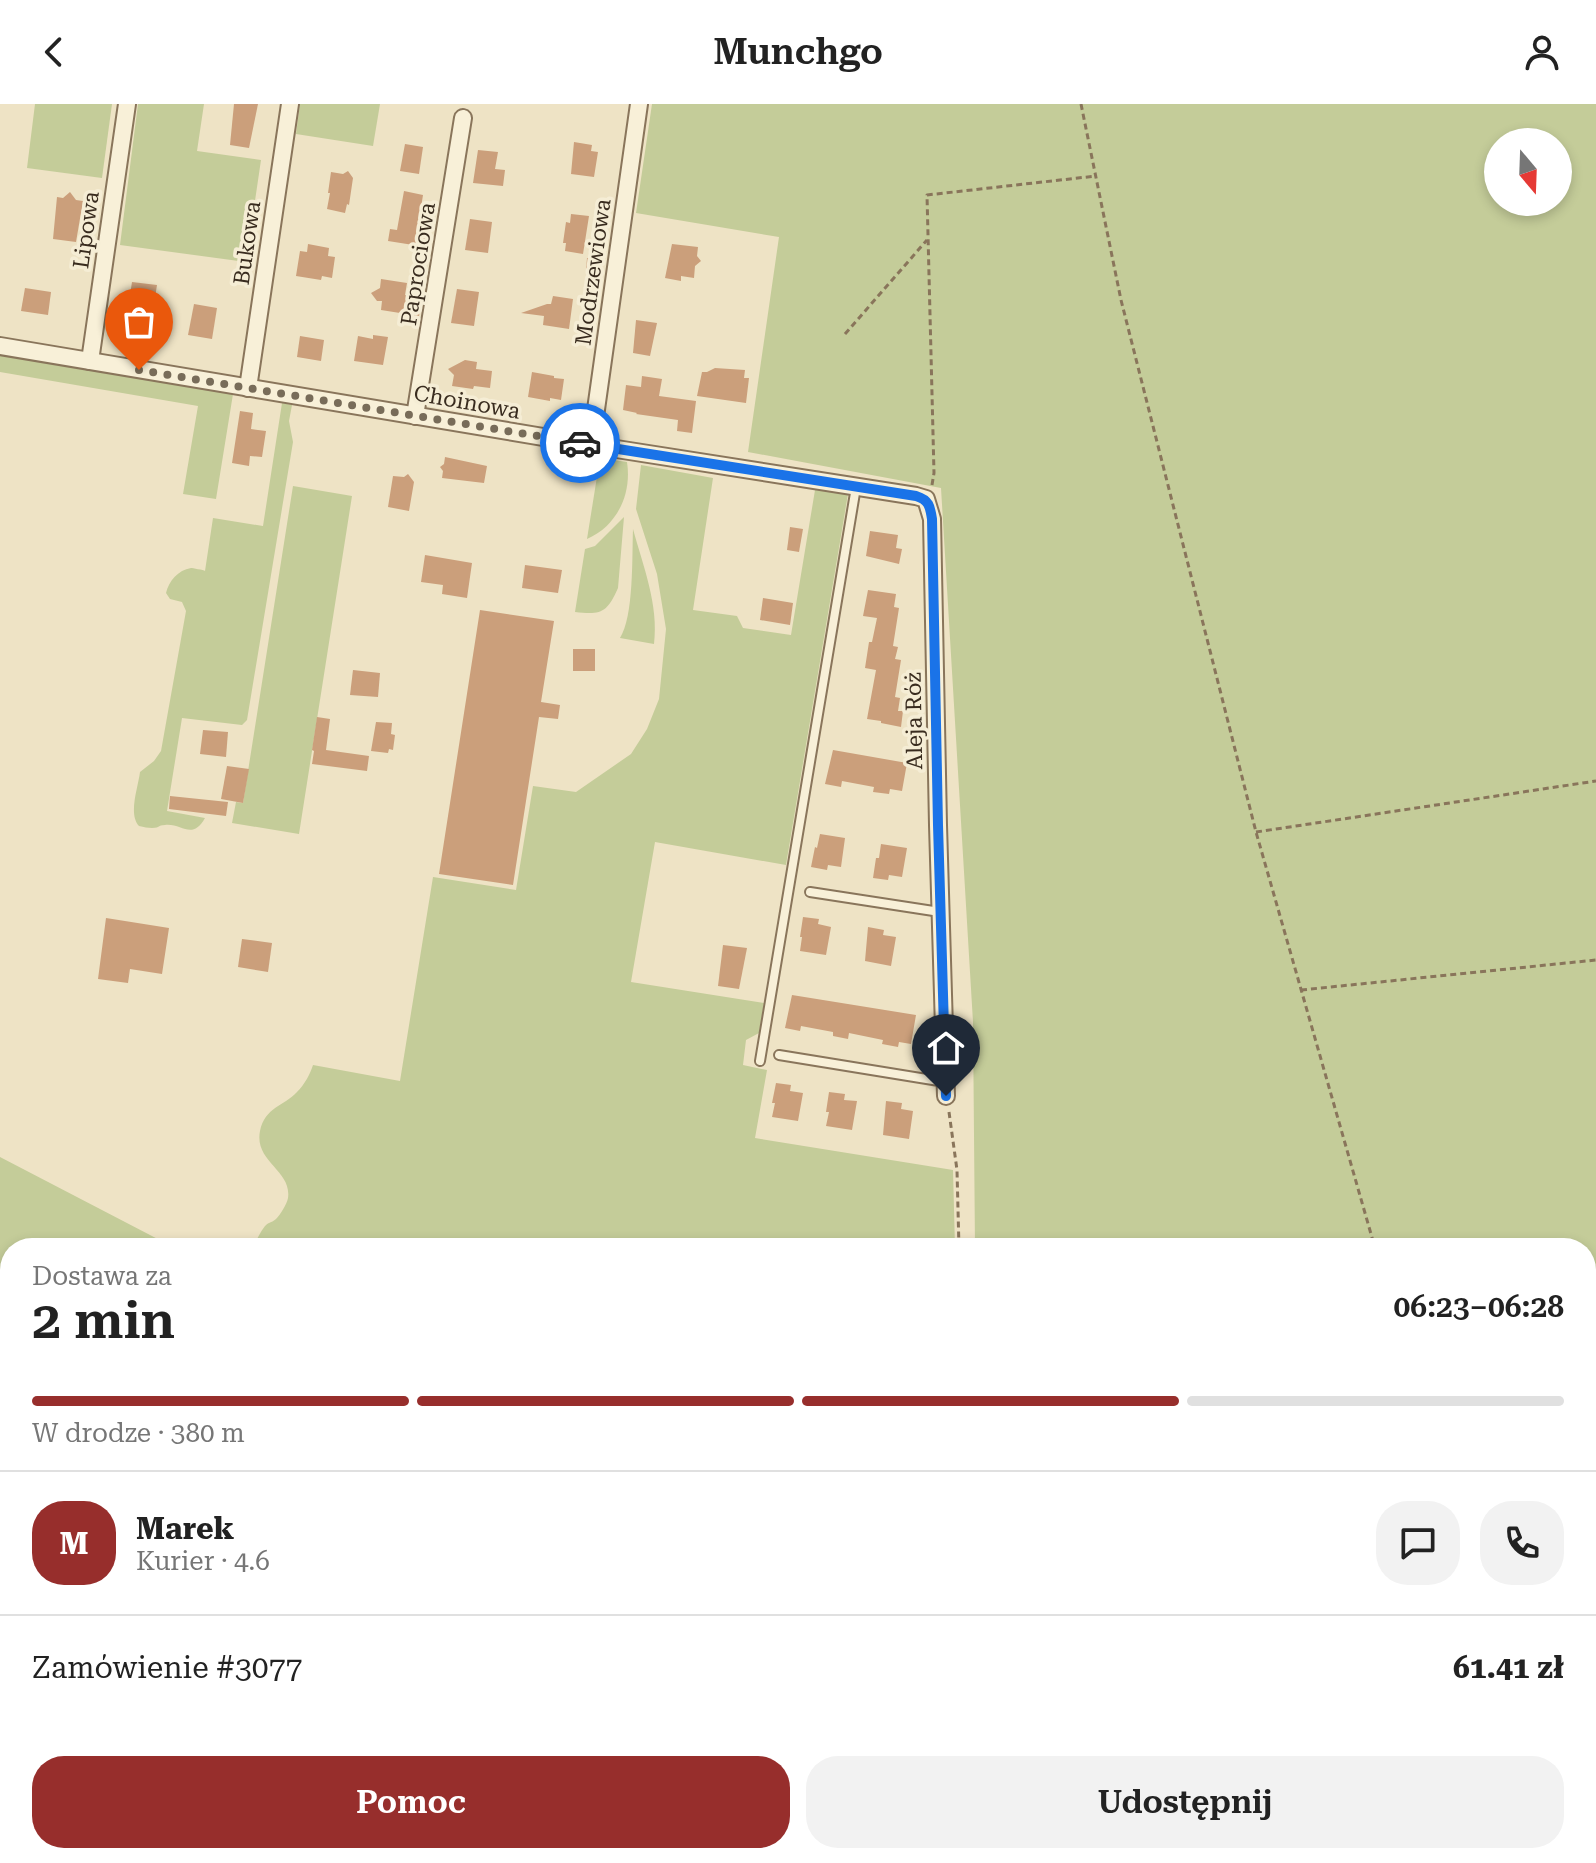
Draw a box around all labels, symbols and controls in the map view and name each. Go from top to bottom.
icon: back [32,30,76,74]
icon: person [1520,30,1564,74]
text: Munchgo [713,31,883,73]
north arrow [1484,128,1572,216]
map controls [1484,128,1572,216]
street label: Lipowa [68,190,104,270]
street label: Modrzewiowa [570,197,616,347]
street label: Bukowa [229,199,265,287]
street label: Paprociowa [396,201,440,327]
pin [105,288,173,370]
icon: bag [117,300,161,344]
street label: Choinowa [412,380,522,424]
courier [540,403,620,483]
icon: car [558,421,602,465]
street label: Aleja Róż [901,672,927,770]
pin [912,1014,980,1096]
icon: home [924,1026,968,1070]
text: Dostawa za [32,1261,172,1291]
text: 06:23–06:28 [1394,1289,1564,1324]
text: 2 min [32,1290,175,1351]
text: W drodze · 380 m [32,1418,245,1448]
button: chat [1376,1501,1460,1585]
button: phone [1480,1501,1564,1585]
text: Marek [136,1511,234,1546]
text: M [60,1526,88,1561]
text: Kurier · 4.6 [136,1546,270,1576]
text: Zamówienie #3077 [32,1650,302,1685]
text: 61.41 zł [1453,1650,1564,1685]
button: Pomoc [32,1756,790,1848]
button: Udostępnij [806,1756,1564,1848]

